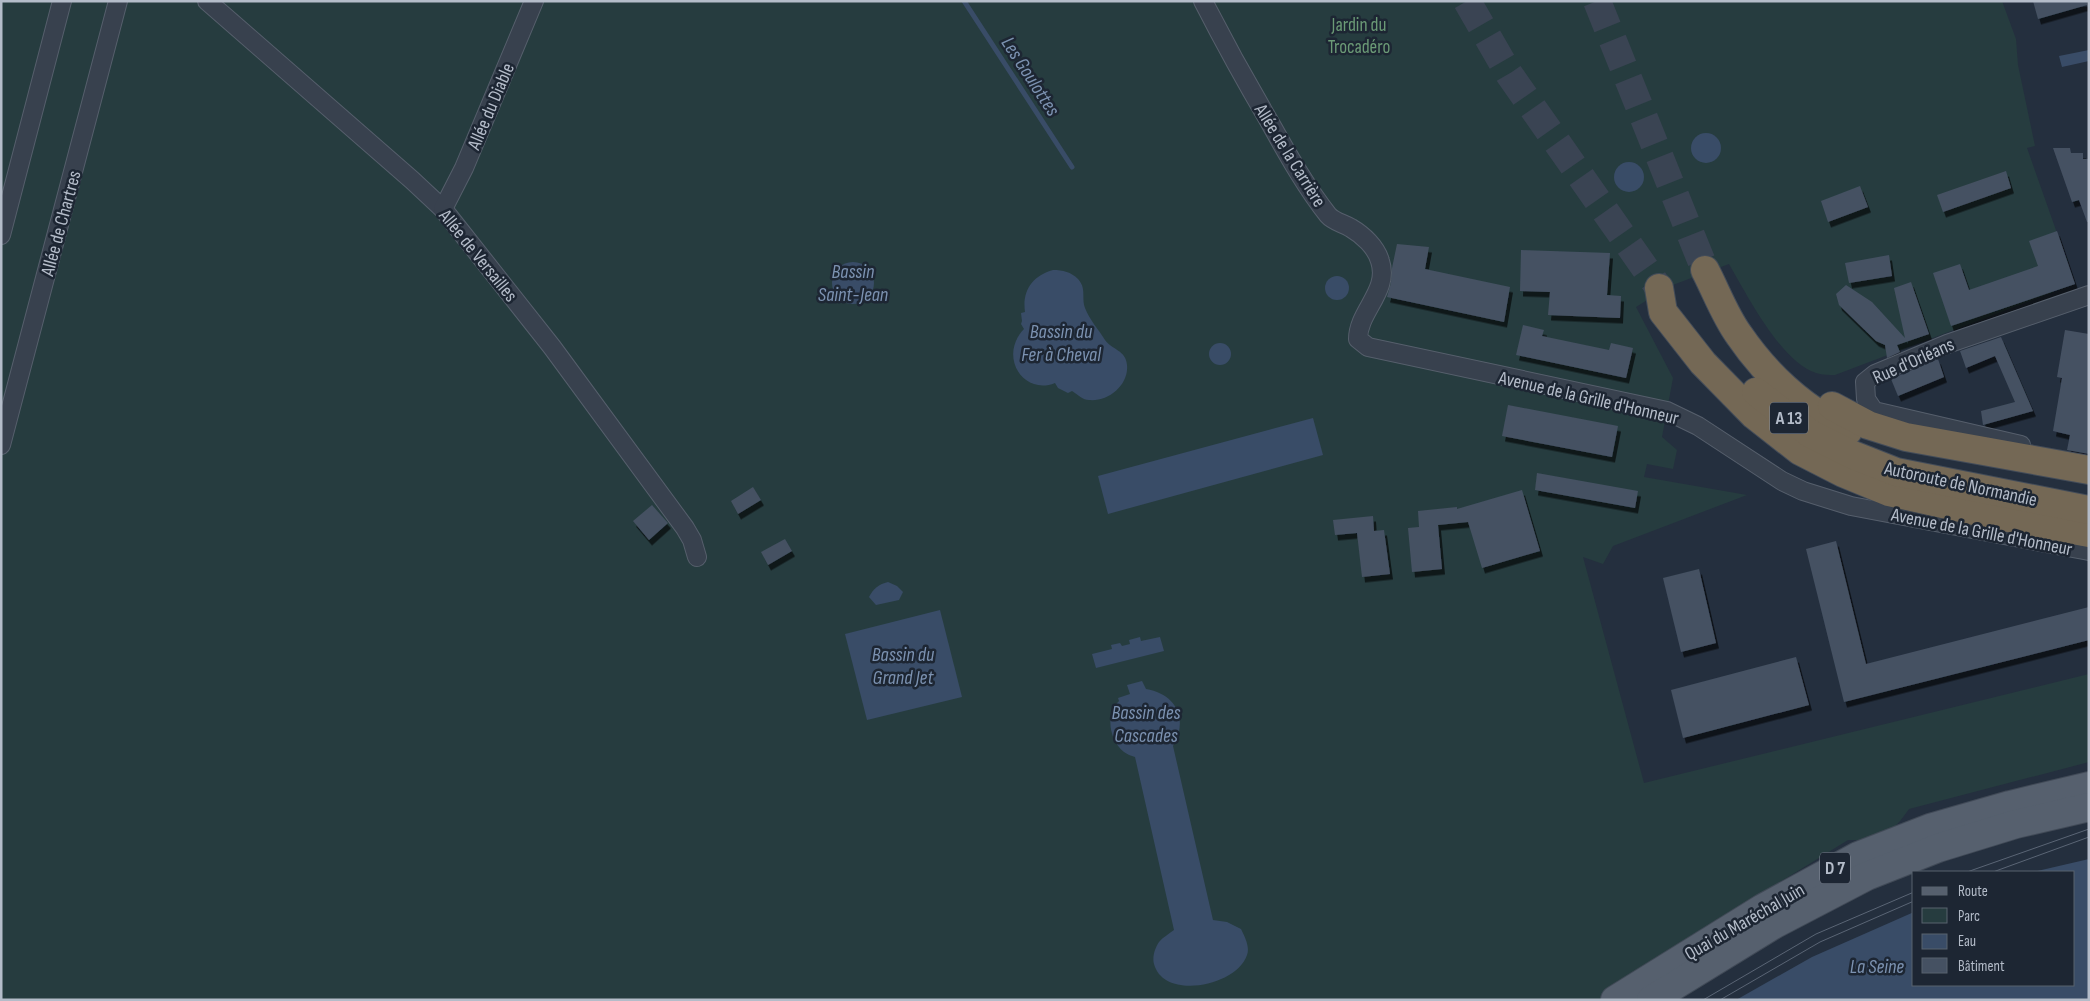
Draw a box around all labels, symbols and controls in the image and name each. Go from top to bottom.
park label: Jardin du Trocadéro [1328,14,1390,59]
water label: Les Goulottes [996,32,1065,121]
street label: Allée du Diable [462,60,520,154]
street label: Allée de la Carrière [1248,99,1331,212]
street label: Allée de Chartres [36,168,87,280]
street label: Allée de Versailles [433,204,522,307]
water label: Bassin Saint-Jean [818,260,888,307]
water label: Bassin du Fer à Cheval [1021,320,1102,367]
street label: Rue d'Orléans [1869,333,1958,389]
street label: Avenue de la Grille d'Honneur [1496,366,1681,430]
road number: A 13 [1770,402,1808,433]
street label: Autoroute de Normandie [1881,457,2039,512]
street label: Avenue de la Grille d'Honneur [1888,503,2075,561]
water label: Bassin du Grand Jet [872,643,935,690]
water label: Bassin des Cascades [1112,701,1180,748]
road number: D 7 [1820,852,1850,884]
legend [1912,871,2075,986]
street label: Quai du Maréchal Juin [1681,879,1809,966]
text: Route [1958,882,1988,901]
text: Parc [1958,907,1980,926]
text: Eau [1958,932,1976,951]
water label: La Seine [1850,955,1904,979]
text: Bâtiment [1958,957,2005,976]

